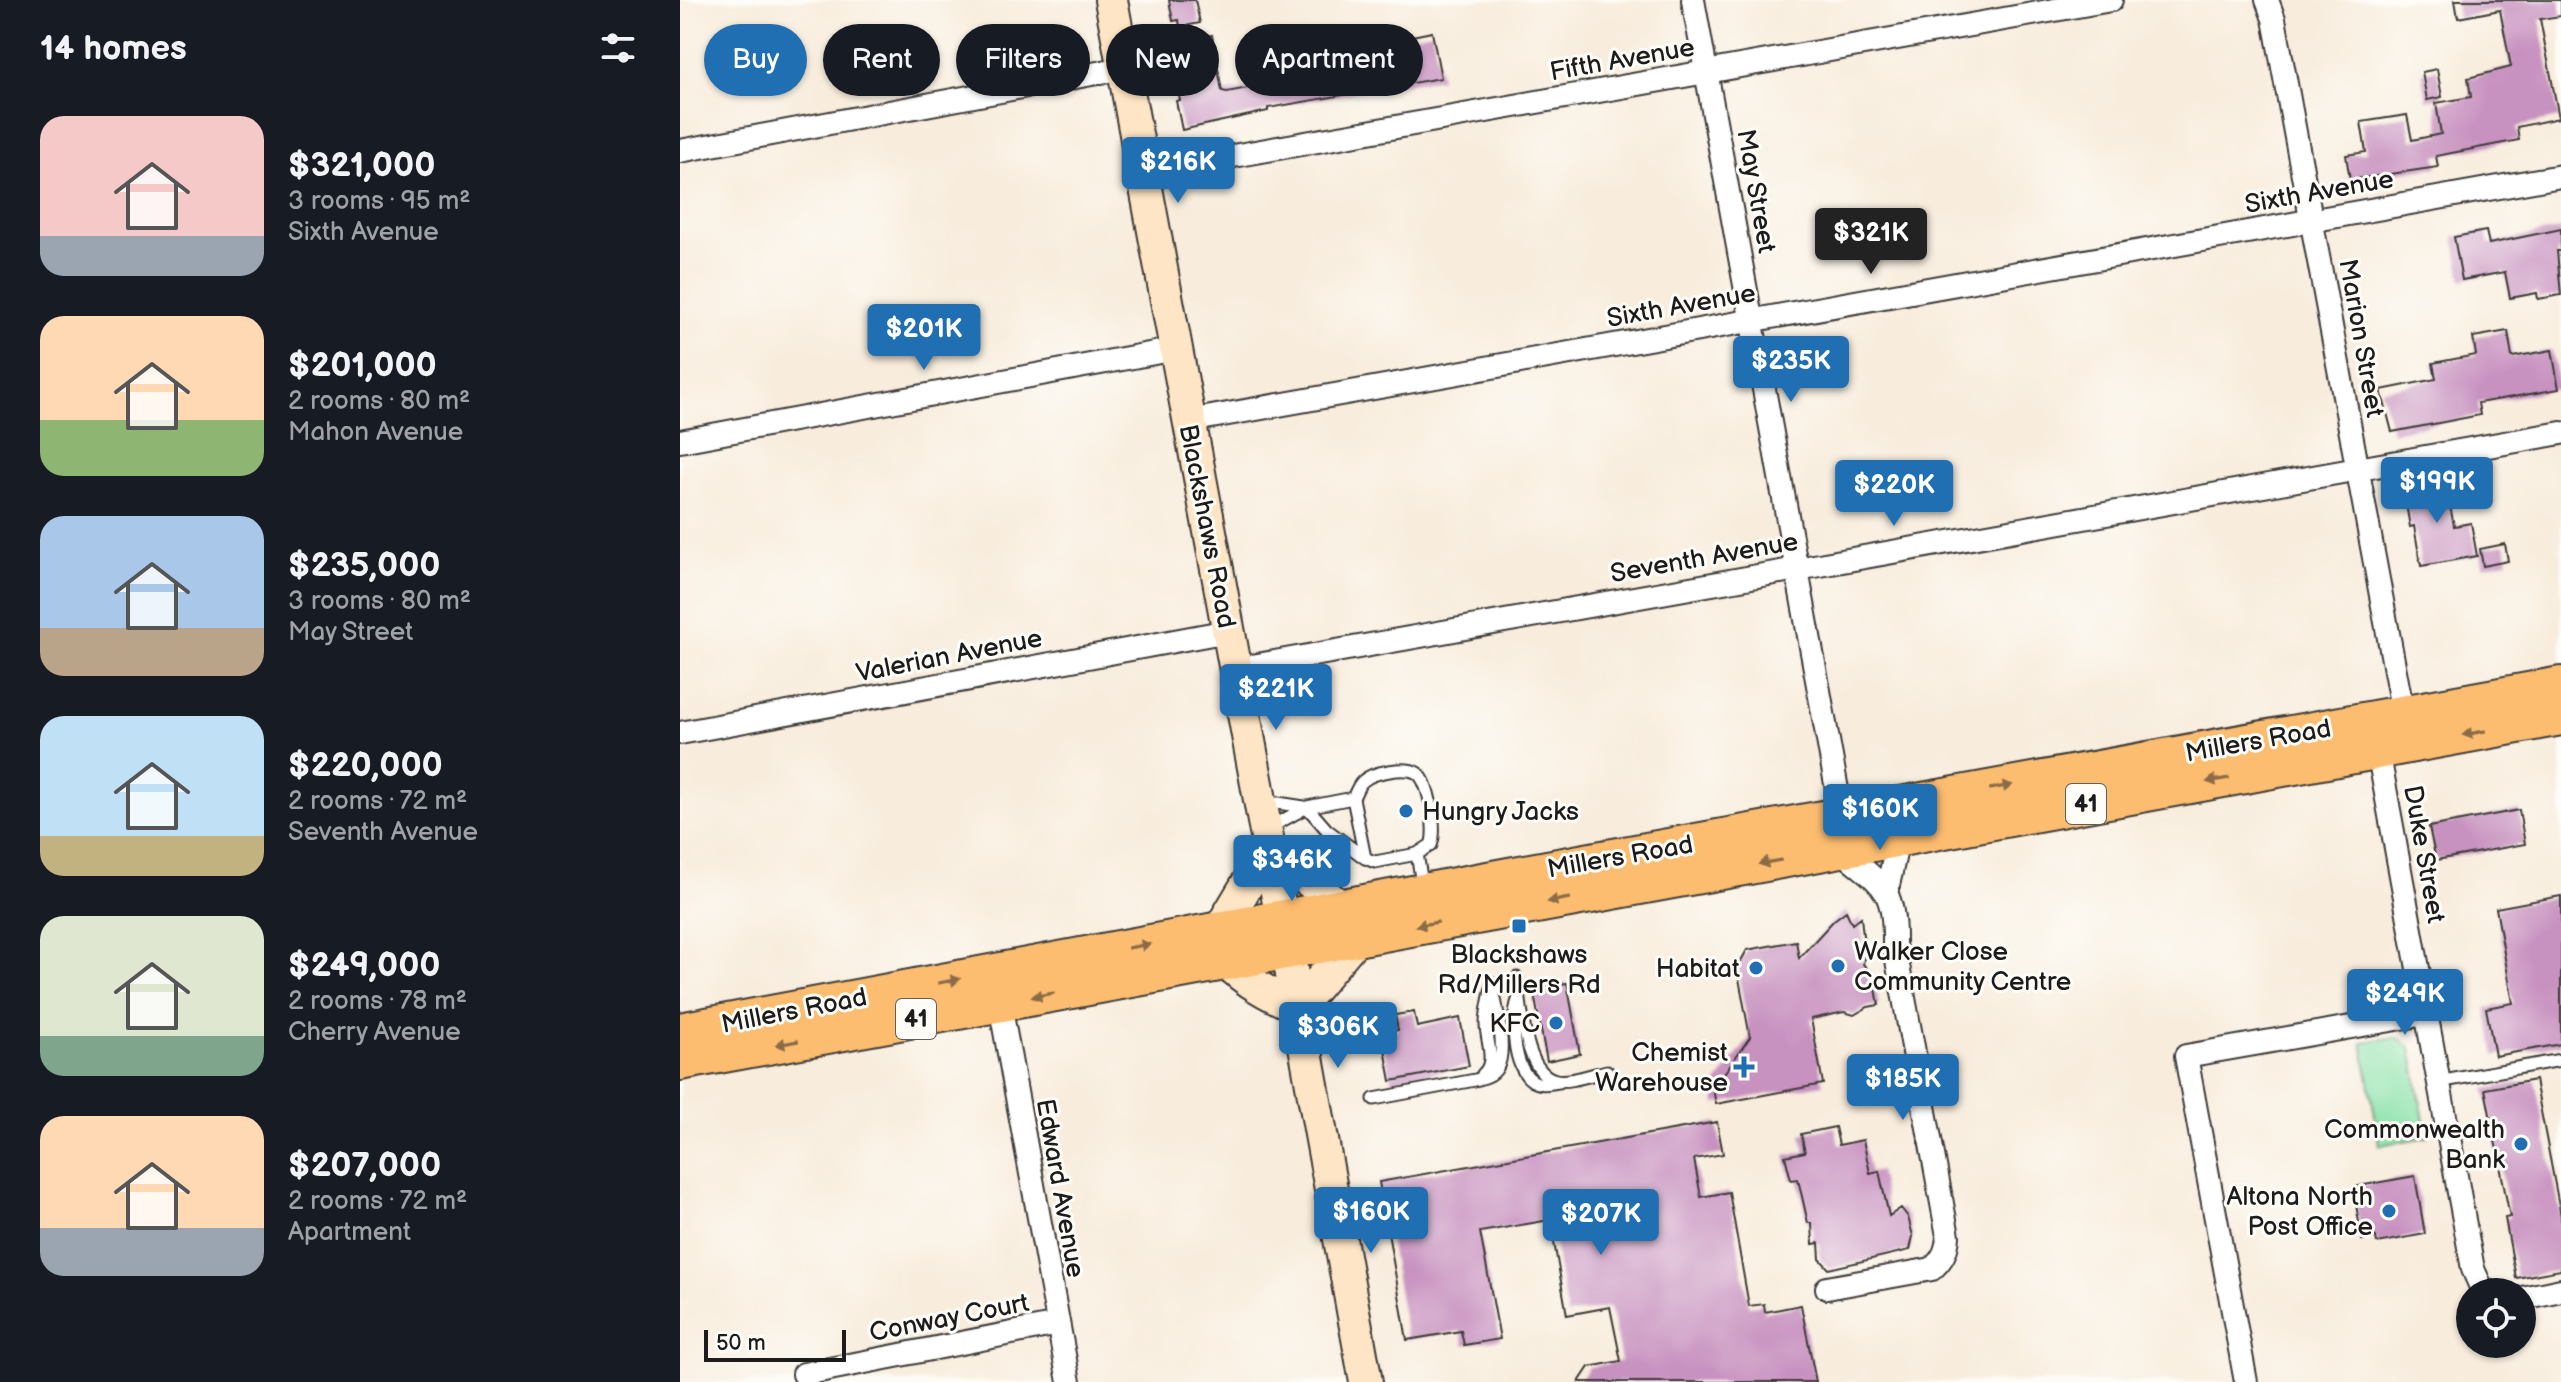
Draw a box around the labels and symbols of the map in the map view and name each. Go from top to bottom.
street label: Fifth Avenue [1548,33,1697,88]
street label: May Street [1729,127,1782,256]
pin: $216K [1122,137,1234,205]
street label: Sixth Avenue [2242,164,2396,221]
pin: $321K [1815,208,1927,276]
street label: Marion Street [2331,257,2390,420]
street label: Sixth Avenue [1604,278,1758,335]
pin: $201K [868,304,980,372]
pin: $235K [1735,336,1847,404]
street label: Blackshaws Road [1172,422,1241,631]
pin: $199K [2381,457,2493,525]
pin: $220K [1838,460,1950,528]
street label: Seventh Avenue [1608,527,1800,590]
street label: Valerian Avenue [854,623,1045,690]
pin: $221K [1220,664,1332,732]
street label: Millers Road [2183,713,2334,770]
one-way arrow [2461,727,2486,739]
one-way arrow [2205,774,2230,786]
one-way arrow [1989,781,2014,793]
street label: Duke Street [2396,783,2451,925]
pin: $160K [1824,784,1936,852]
road number: 41 [2066,784,2106,824]
place label: Hungry Jacks [1422,797,1579,828]
marker: Hungry Jacks [1397,802,1415,820]
street label: Millers Road [1545,829,1696,886]
pin: $346K [1236,835,1348,903]
one-way arrow [1757,857,1782,869]
one-way arrow [1547,895,1572,907]
marker: Blackshaws Rd/Millers Rd [1510,917,1528,935]
one-way arrow [1414,919,1439,931]
place label: Walker Close Community Centre [1854,937,2071,998]
one-way arrow [1126,939,1151,951]
place label: Blackshaws Rd/Millers Rd [1437,940,1601,1001]
place label: Habitat [1656,954,1740,985]
marker: Walker Close Community Centre [1829,957,1847,975]
marker: Habitat [1747,959,1765,977]
pin: $249K [2349,969,2461,1037]
one-way arrow [937,974,962,986]
street label: Millers Road [719,982,870,1041]
one-way arrow [1030,990,1055,1002]
road number: 41 [896,999,936,1039]
pin: $306K [1282,1002,1394,1070]
place label: KFC [1489,1009,1540,1040]
marker: KFC [1547,1014,1565,1032]
one-way arrow [774,1037,799,1049]
place label: Chemist Warehouse [1595,1038,1728,1099]
pin: $185K [1847,1054,1959,1122]
marker: Chemist Warehouse [1735,1058,1753,1076]
street label: Edward Avenue [1029,1096,1091,1280]
place label: Commonwealth Bank [2324,1115,2505,1176]
marker: Commonwealth Bank [2512,1135,2530,1153]
place label: Altona North Post Office [2227,1182,2373,1243]
pin: $160K [1315,1187,1427,1255]
pin: $207K [1545,1189,1657,1257]
marker: Altona North Post Office [2380,1202,2398,1220]
street label: Conway Court [867,1288,1032,1349]
scale bar [704,1326,846,1362]

